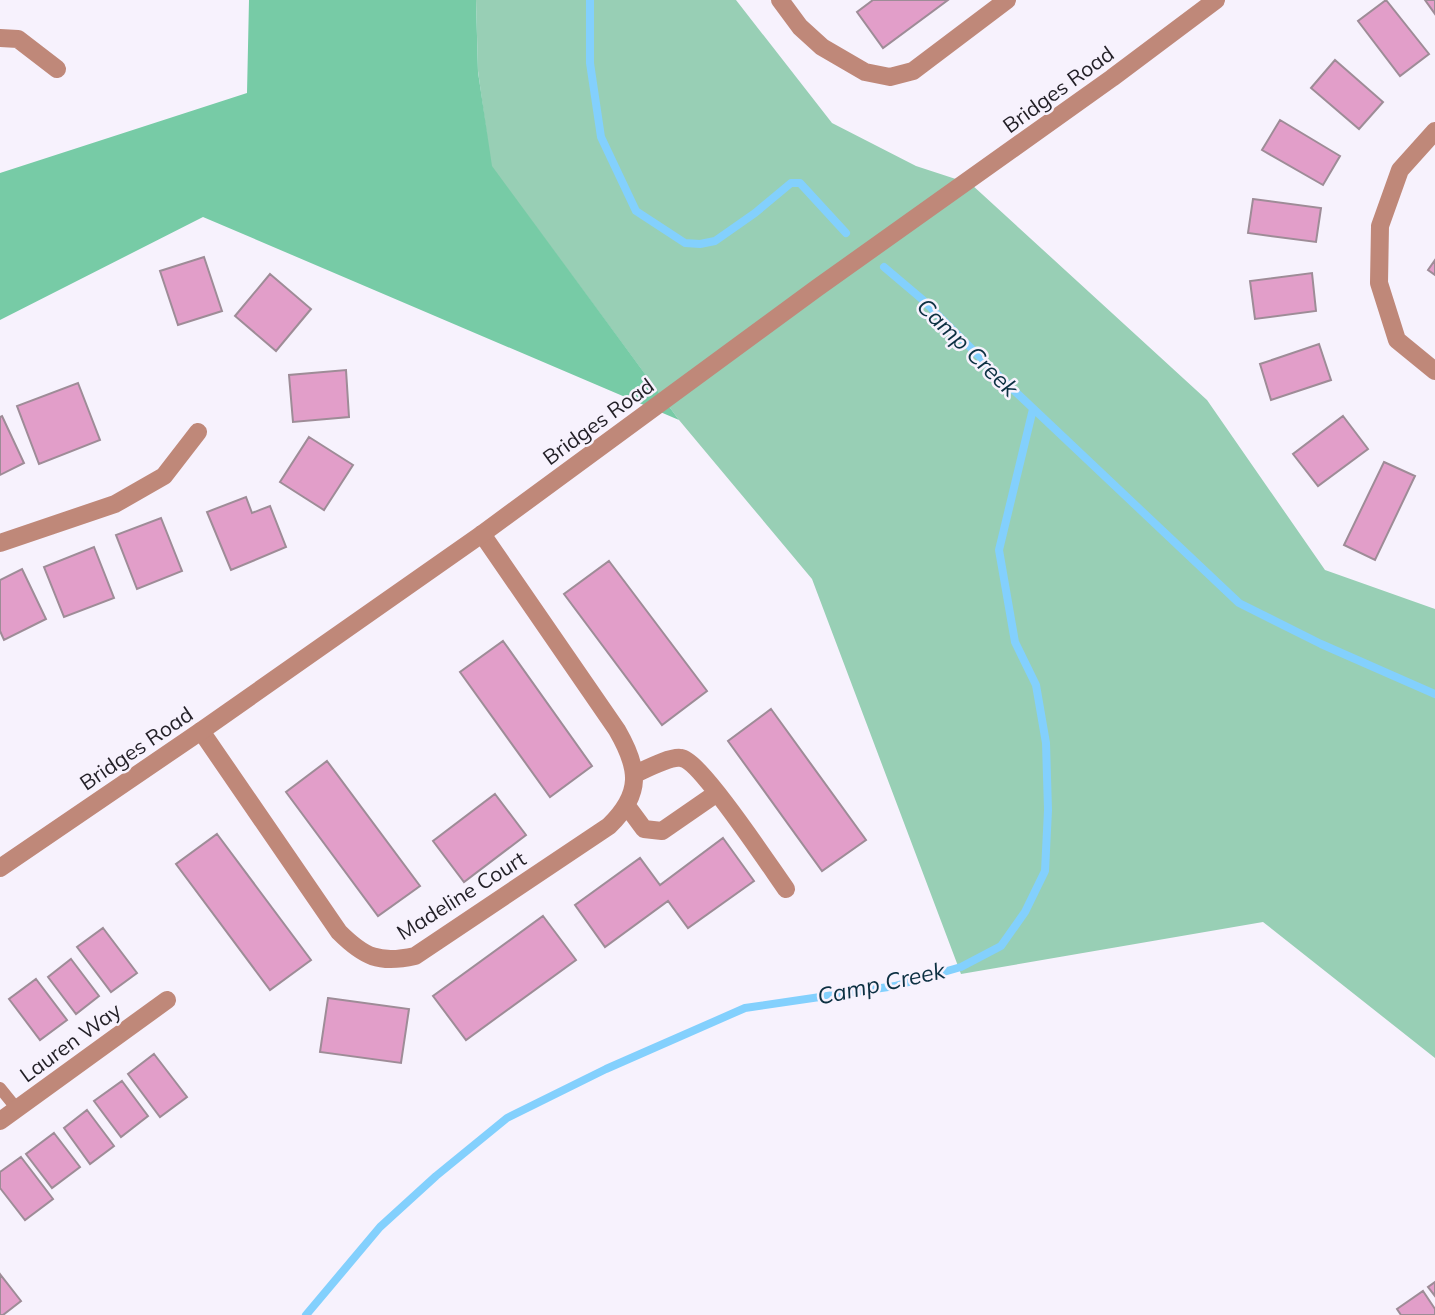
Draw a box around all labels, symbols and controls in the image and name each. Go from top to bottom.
street label: Bridges Road [997,40,1119,138]
water label: Camp Creek [911,291,1026,403]
street label: Bridges Road [537,372,659,470]
street label: Bridges Road [74,701,198,795]
street label: Madeline Court [392,845,530,945]
water label: Camp Creek [814,955,949,1011]
street label: Lauren Way [14,997,126,1087]

